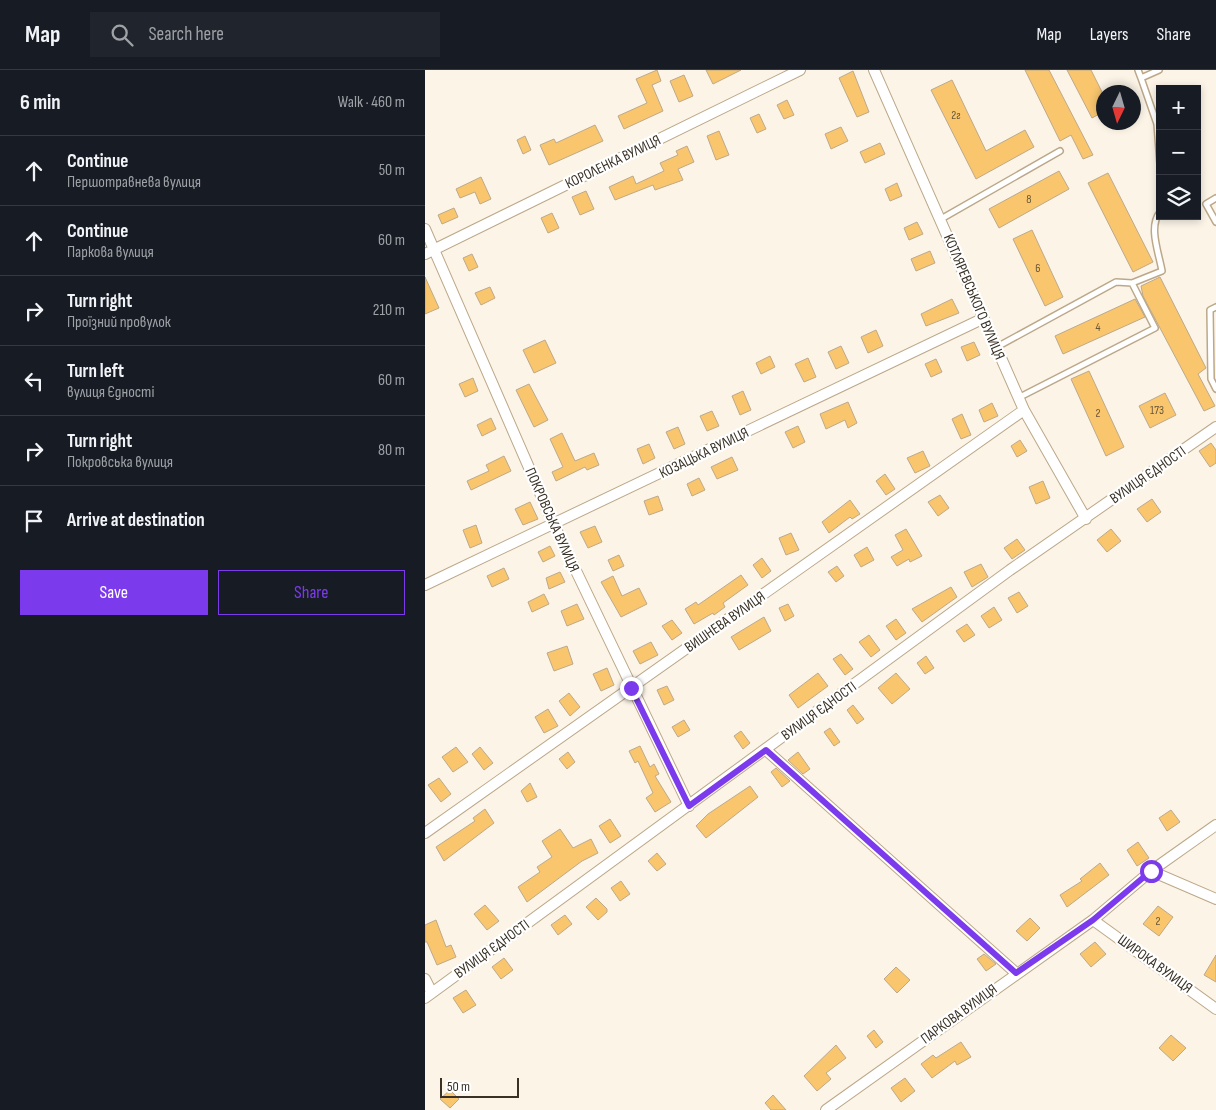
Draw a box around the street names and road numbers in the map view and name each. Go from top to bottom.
street label: КОРОЛЕНКА ВУЛИЦЯ [562,131,664,193]
street label: КОТЛЯРЕВСЬКОГО ВУЛИЦЯ [939,231,1009,363]
street label: КОЗАЦЬКА ВУЛИЦЯ [656,423,752,483]
street label: ВУЛИЦЯ ЄДНОСТІ [1106,442,1190,508]
street label: ПОКРОВСЬКА ВУЛИЦЯ [520,465,584,575]
street label: ВИШНЕВА ВУЛИЦЯ [681,587,769,657]
street label: ВУЛИЦЯ ЄДНОСТІ [778,677,860,745]
street label: ВУЛИЦЯ ЄДНОСТІ [451,915,533,983]
street label: ШИРОКА ВУЛИЦЯ [1114,930,1196,998]
street label: ПАРКОВА ВУЛИЦЯ [917,980,1001,1048]

